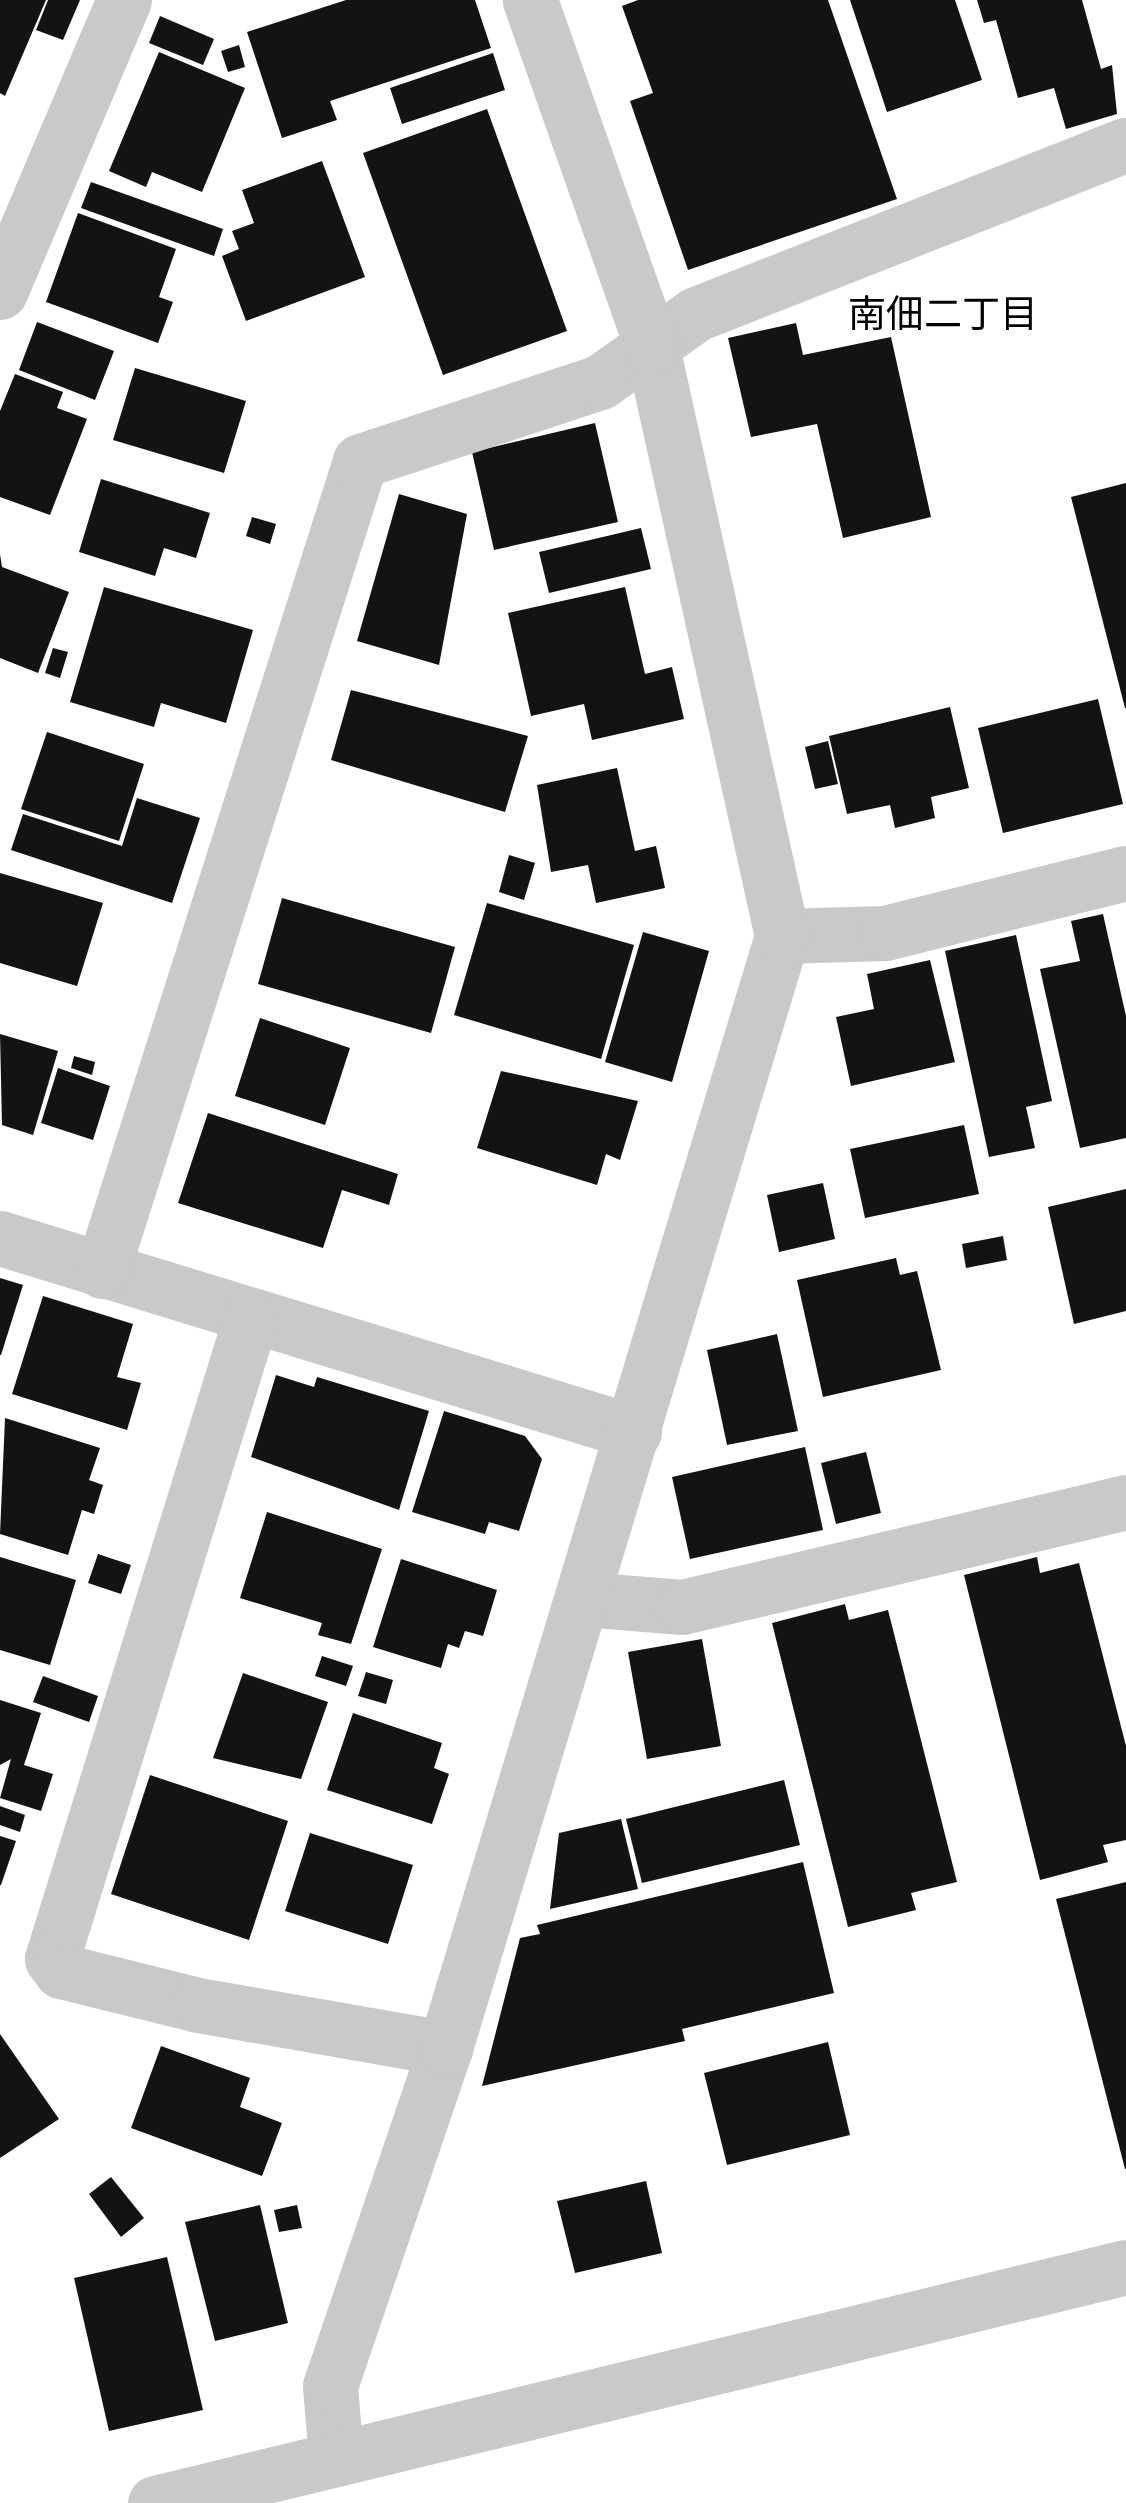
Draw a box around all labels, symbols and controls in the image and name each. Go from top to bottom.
district label: 南佃二丁目 [848,291,1038,337]

